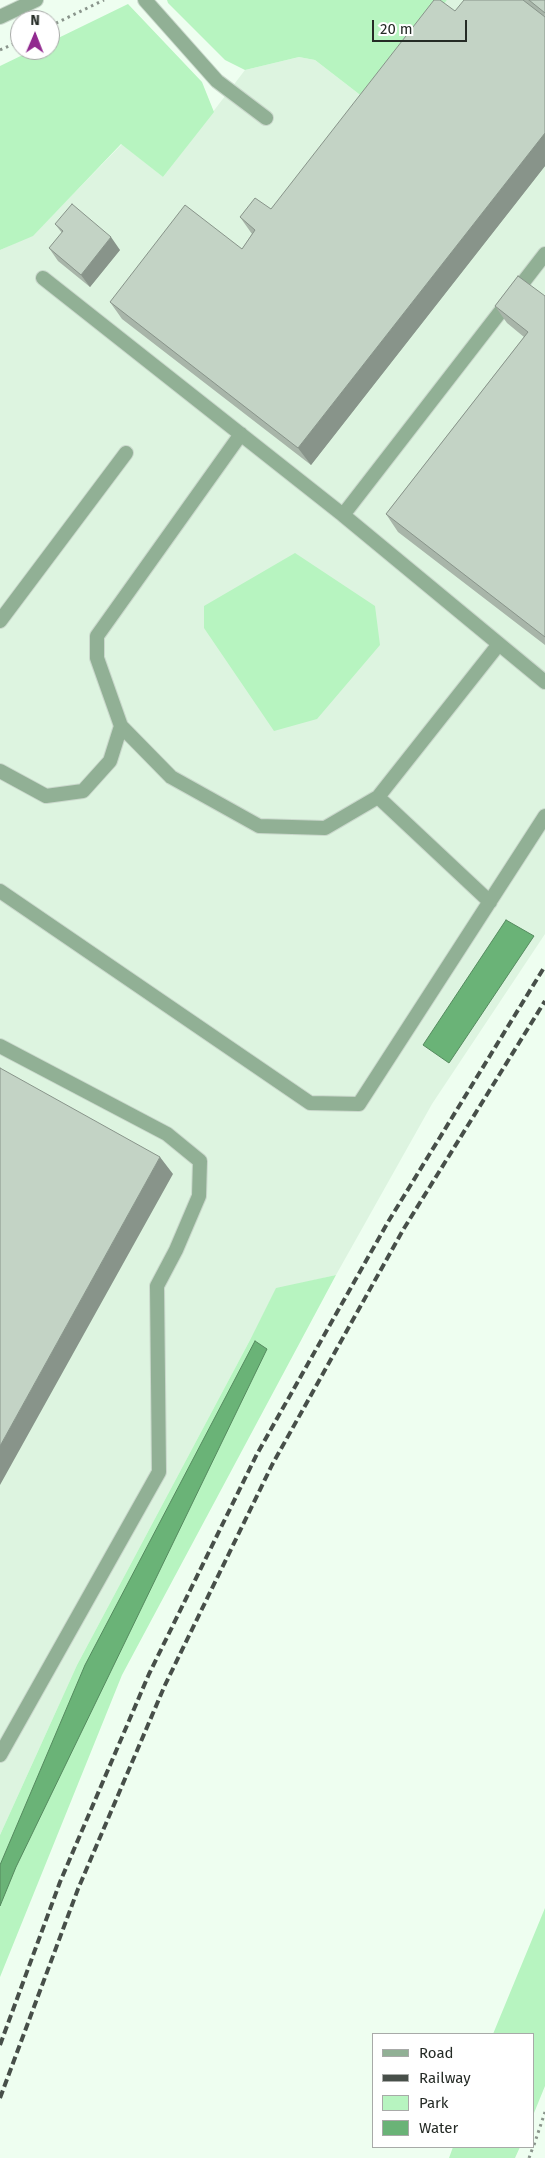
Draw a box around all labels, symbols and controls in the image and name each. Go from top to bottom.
north arrow [10,10,60,60]
scale bar [375,10,470,42]
text: N [30,12,40,29]
text: 20 m [380,20,413,38]
legend [372,2033,535,2148]
text: Road [419,2044,454,2062]
text: Railway [419,2069,471,2087]
text: Park [419,2094,449,2112]
text: Water [419,2119,458,2137]

